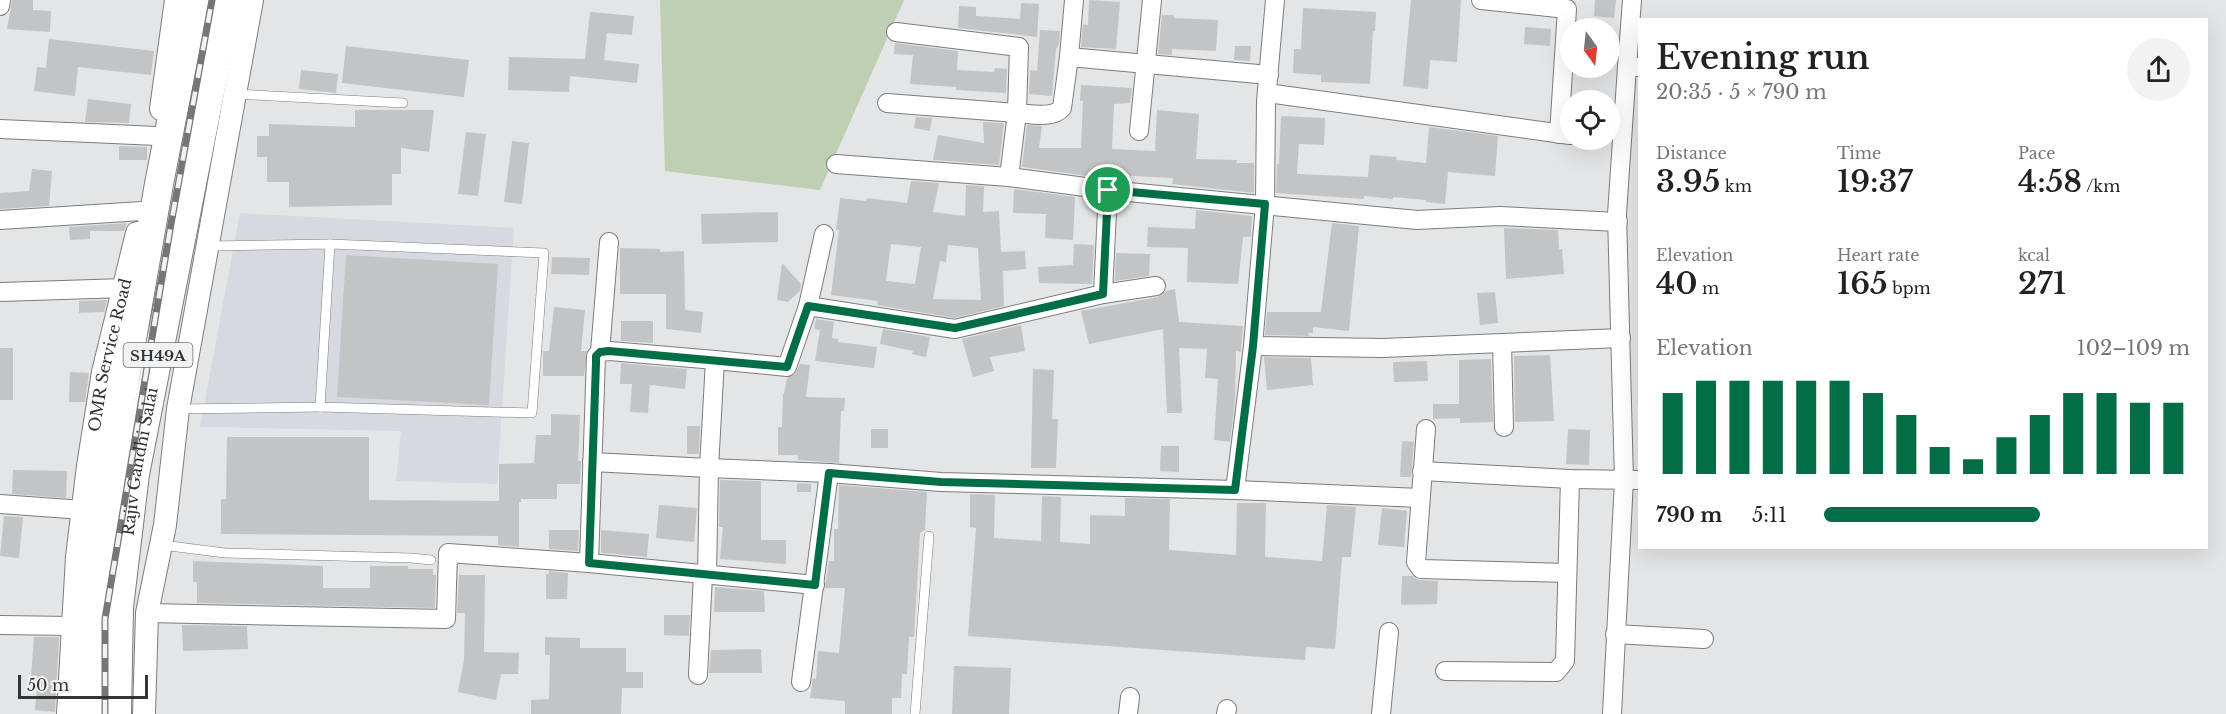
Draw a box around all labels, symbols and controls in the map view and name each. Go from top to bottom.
north arrow [1560,18,1620,78]
map controls [1560,18,1620,150]
text: Evening run [1656,37,1870,78]
button: share [2127,38,2190,101]
text: 20:35 · 5 × 790 m [1656,80,1827,104]
button: locate [1560,90,1620,150]
text: Distance [1656,143,1727,163]
text: Time [1837,143,1881,163]
text: Pace [2018,143,2055,163]
text: 3.95 [1656,163,1720,200]
text: 19:37 [1837,163,1913,200]
text: 4:58 [2018,163,2082,200]
pin [1082,164,1133,215]
icon: arrive [1091,173,1124,206]
text: km [1720,176,1752,196]
text: /km [2082,176,2120,196]
text: Elevation [1656,245,1733,265]
text: Heart rate [1837,245,1919,265]
text: kcal [2018,245,2050,265]
text: 40 [1656,265,1697,302]
text: 165 [1837,265,1888,302]
text: 271 [2018,265,2066,302]
street label: OMR Service Road [84,276,136,433]
text: m [1697,278,1719,298]
text: bpm [1888,278,1931,298]
text: Elevation [1656,336,1753,360]
text: 102–109 m [2077,336,2190,360]
road number: SH49A [124,343,192,367]
street label: Rajiv Gandhi Salai [118,385,162,537]
text: 790 m [1656,503,1722,527]
text: 5:11 [1752,503,1787,527]
scale bar [18,672,148,700]
text: 50 m [27,675,69,695]

